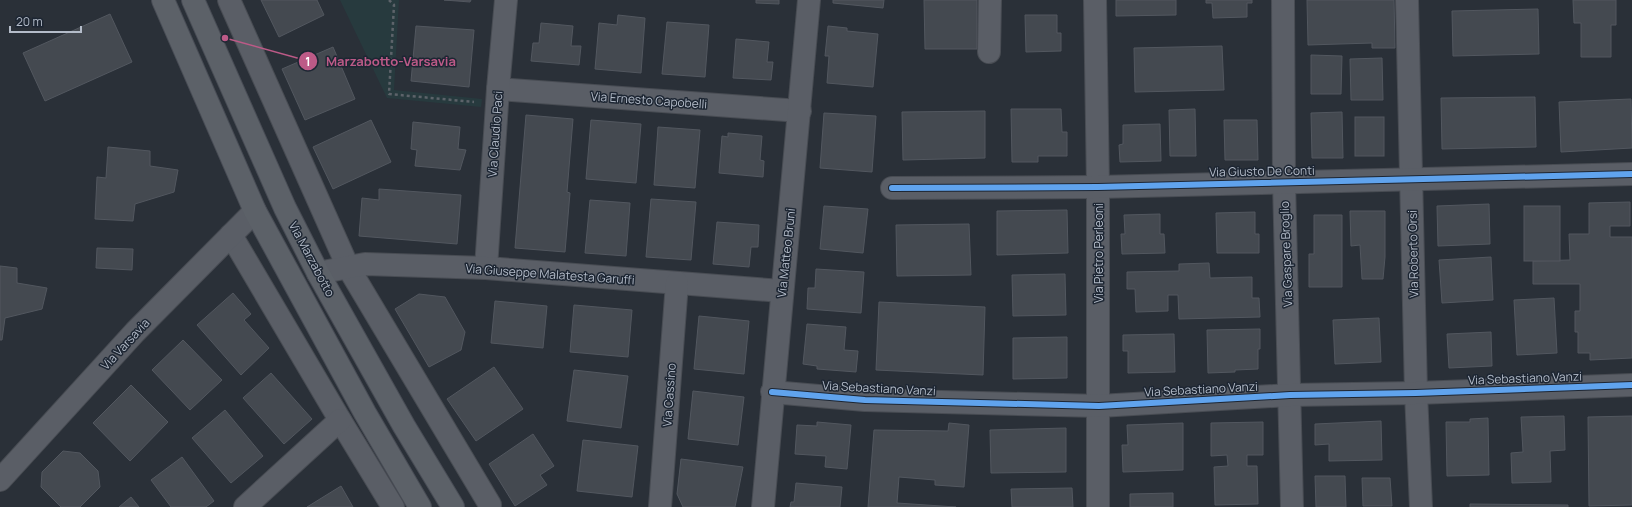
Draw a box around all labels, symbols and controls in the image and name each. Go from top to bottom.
scale bar [10,8,81,34]
text: 20 m [16,13,43,30]
callout: Marzabotto-Varsavia [298,49,464,74]
text: Marzabotto-Varsavia [326,52,456,70]
text: 1 [305,53,311,70]
street label: Via Ernesto Capobelli [590,87,708,113]
street label: Via Claudio Paci [484,90,506,178]
street label: Via Giusto De Conti [1209,162,1315,180]
street label: Via Gaspare Broglio [1276,201,1296,307]
street label: Via Pietro Perleoni [1090,203,1107,303]
street label: Via Matteo Bruni [773,207,799,299]
street label: Via Roberto Orsi [1404,210,1422,298]
street label: Via Marzabotto [285,218,339,300]
street label: Via Giuseppe Malatesta Garuffi [465,260,635,288]
street label: Via Varsavia [97,315,153,373]
street label: Via Cassino [658,363,680,427]
street label: Via Sebastiano Vanzi [1468,368,1582,388]
street label: Via Sebastiano Vanzi [822,377,936,399]
street label: Via Sebastiano Vanzi [1144,378,1258,400]

